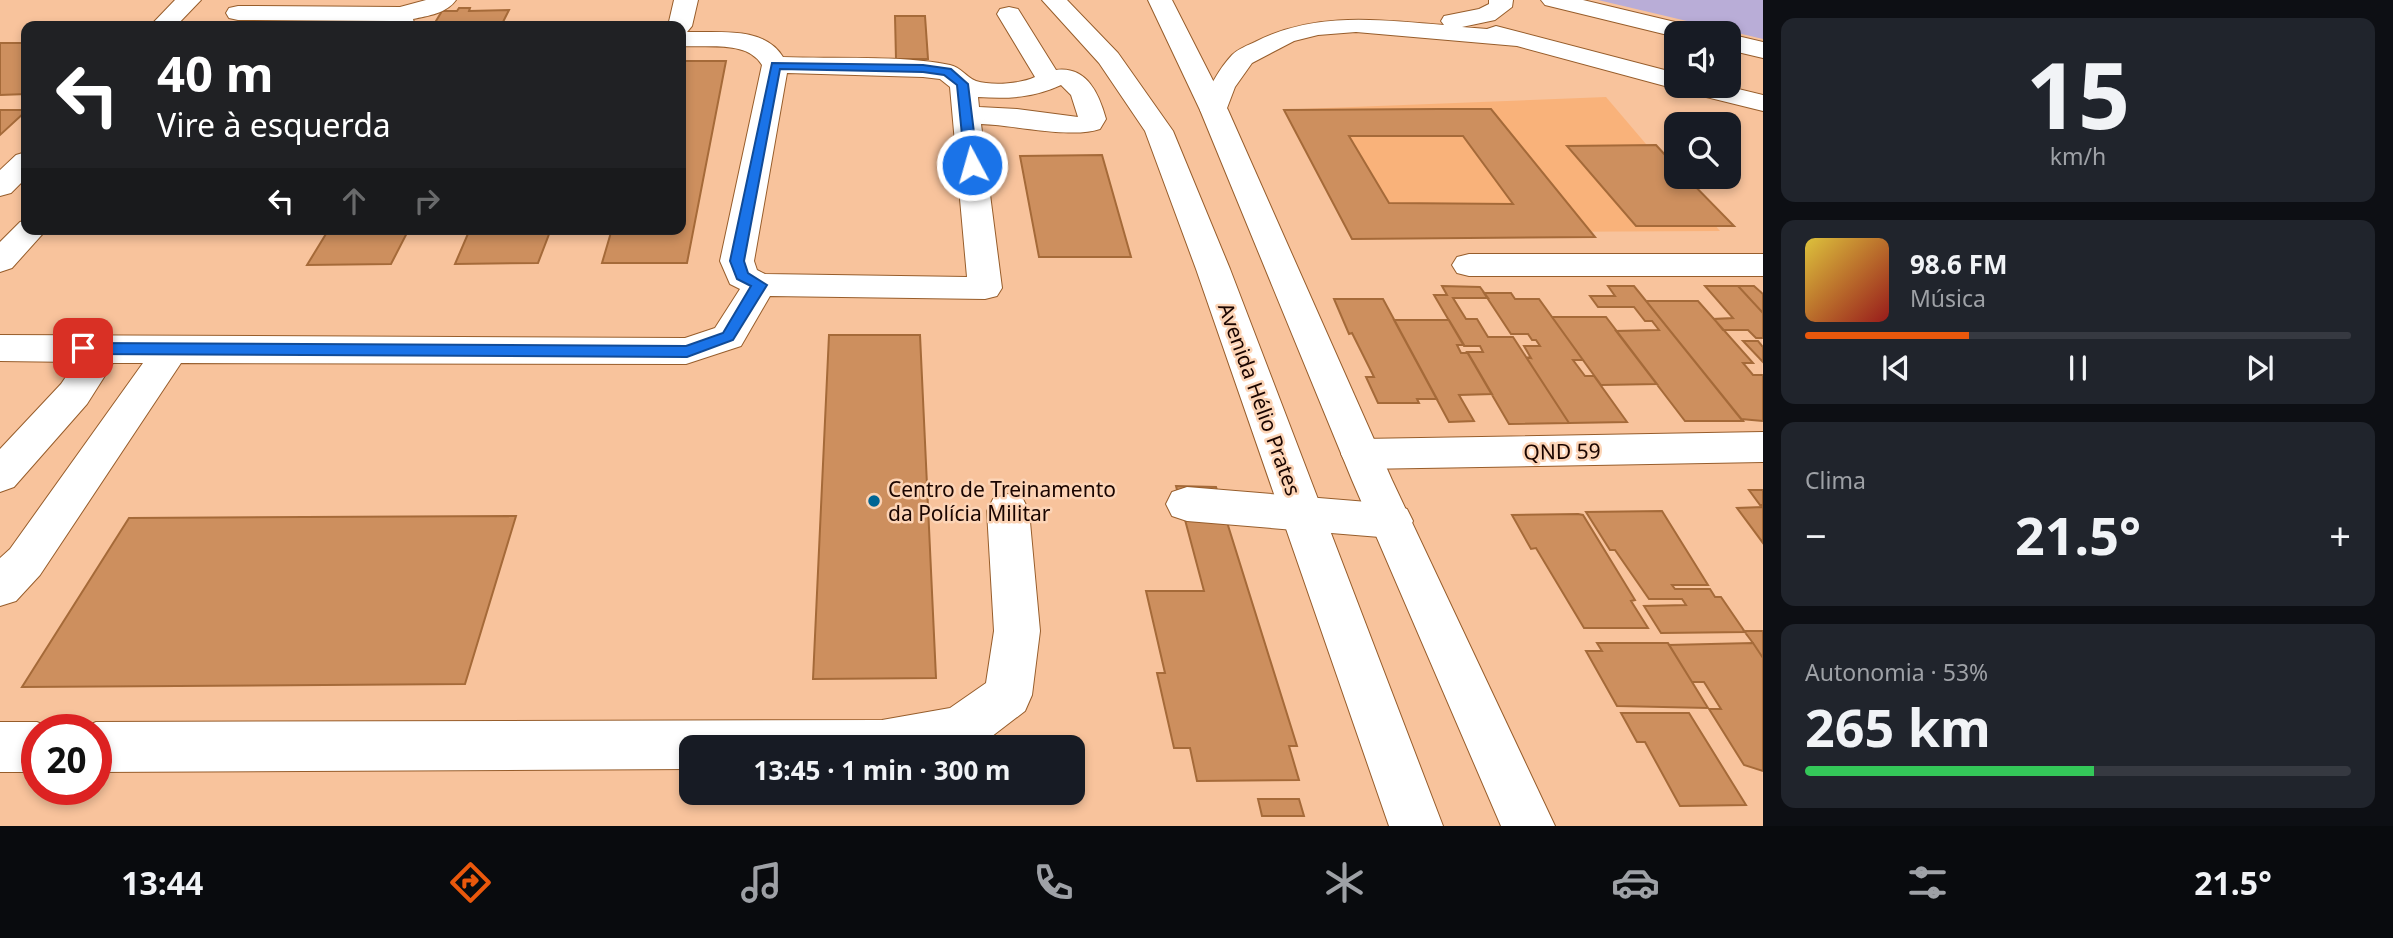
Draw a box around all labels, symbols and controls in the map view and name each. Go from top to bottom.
map controls [1664,21,1741,189]
button: sound [1664,21,1741,98]
text: 15 [2026,32,2130,156]
text: 40 m [157,40,274,106]
icon: left [42,49,133,140]
text: Vire à esquerda [157,103,391,146]
button: search [1664,112,1741,189]
position arrow [935,128,1009,202]
text: km/h [2050,140,2106,172]
icon: left [262,182,300,220]
icon: ahead [335,182,373,220]
icon: right [408,182,446,220]
text: 98.6 FM [1910,246,2007,282]
text: Música [1910,282,1986,314]
street label: Avenida Hélio Prates [1212,299,1308,499]
pin [53,318,113,378]
icon: arrive [64,329,102,367]
icon: previous [1877,349,1915,387]
icon: pause [2059,349,2097,387]
icon: next [2241,349,2279,387]
street label: QND 59 [1523,436,1601,466]
text: Clima [1805,464,1866,496]
place label: Centro de Treinamento da Polícia Militar [888,475,1116,527]
marker: Centro de Treinamento da Polícia Militar [866,493,882,509]
text: 21.5° [2015,499,2141,570]
text: − [1805,509,1827,561]
text: + [2329,509,2351,561]
text: Autonomia · 53% [1805,656,1988,688]
text: 265 km [1805,691,1991,762]
speed limit sign: 20 [21,714,112,805]
text: 13:45 · 1 min · 300 m [754,752,1010,788]
icon: directions [446,858,495,907]
icon: music [737,858,786,907]
icon: phone [1029,858,1078,907]
icon: climate [1320,858,1369,907]
icon: car [1611,858,1660,907]
icon: filters [1903,858,1952,907]
text: 13:44 [121,861,203,904]
text: 21.5° [2194,861,2272,904]

